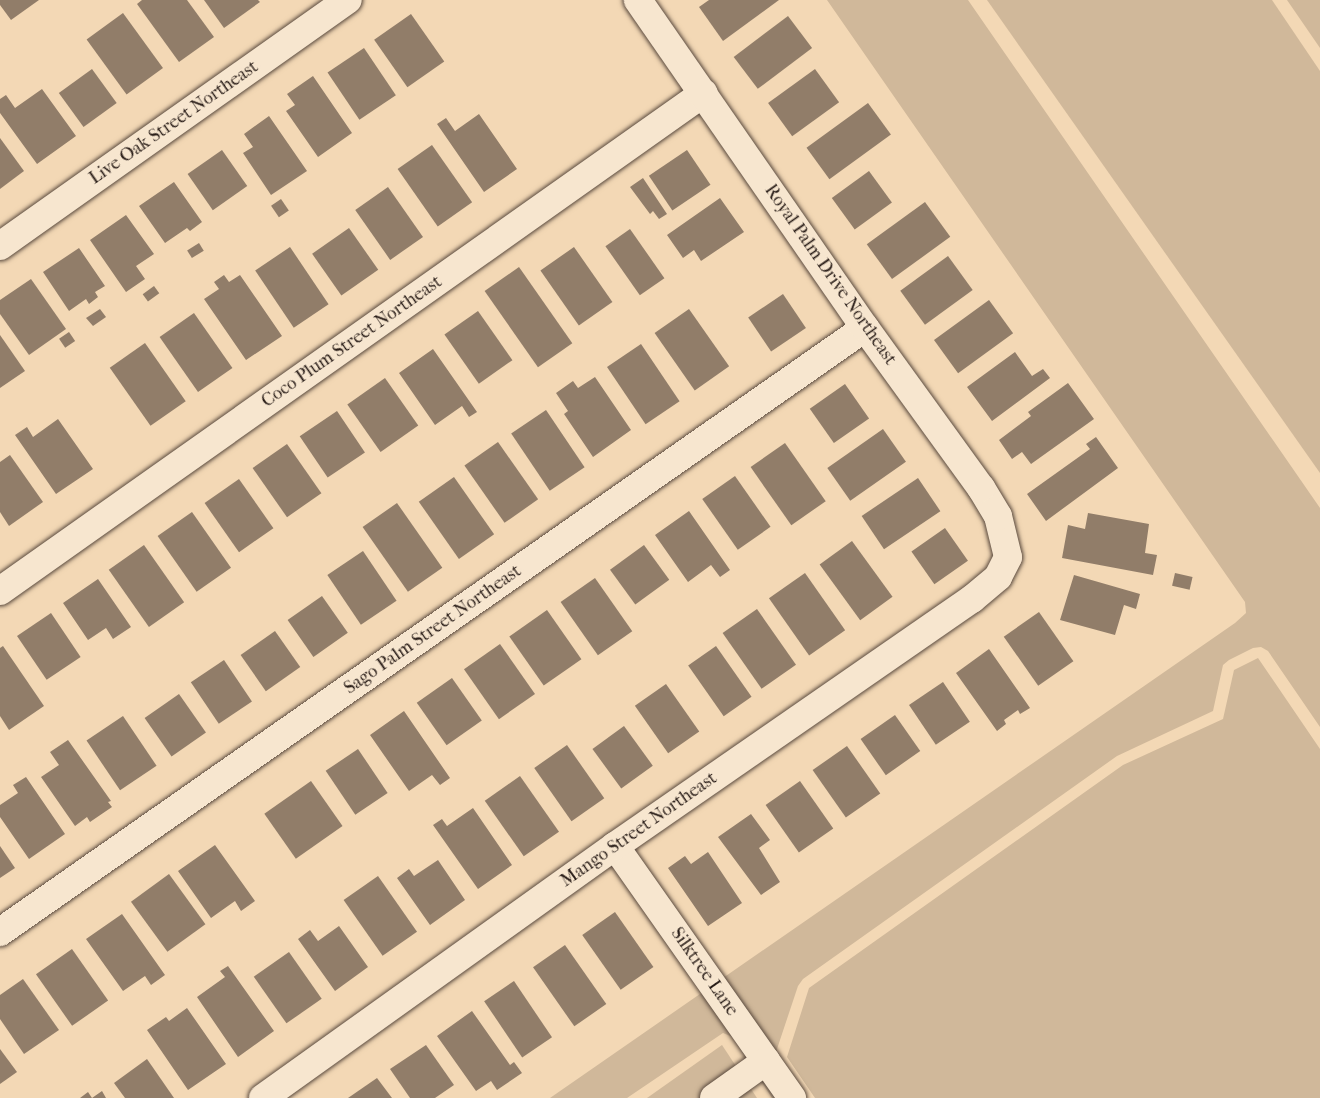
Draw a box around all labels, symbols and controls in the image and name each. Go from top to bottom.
street label: Live Oak Street Northeast [85,56,263,190]
street label: Royal Palm Drive Northeast [759,181,901,369]
street label: Coco Plum Street Northeast [258,271,446,413]
street label: Sago Palm Street Northeast [340,561,526,699]
street label: Mango Street Northeast [557,768,721,892]
street label: Silktree Lane [666,924,742,1020]

